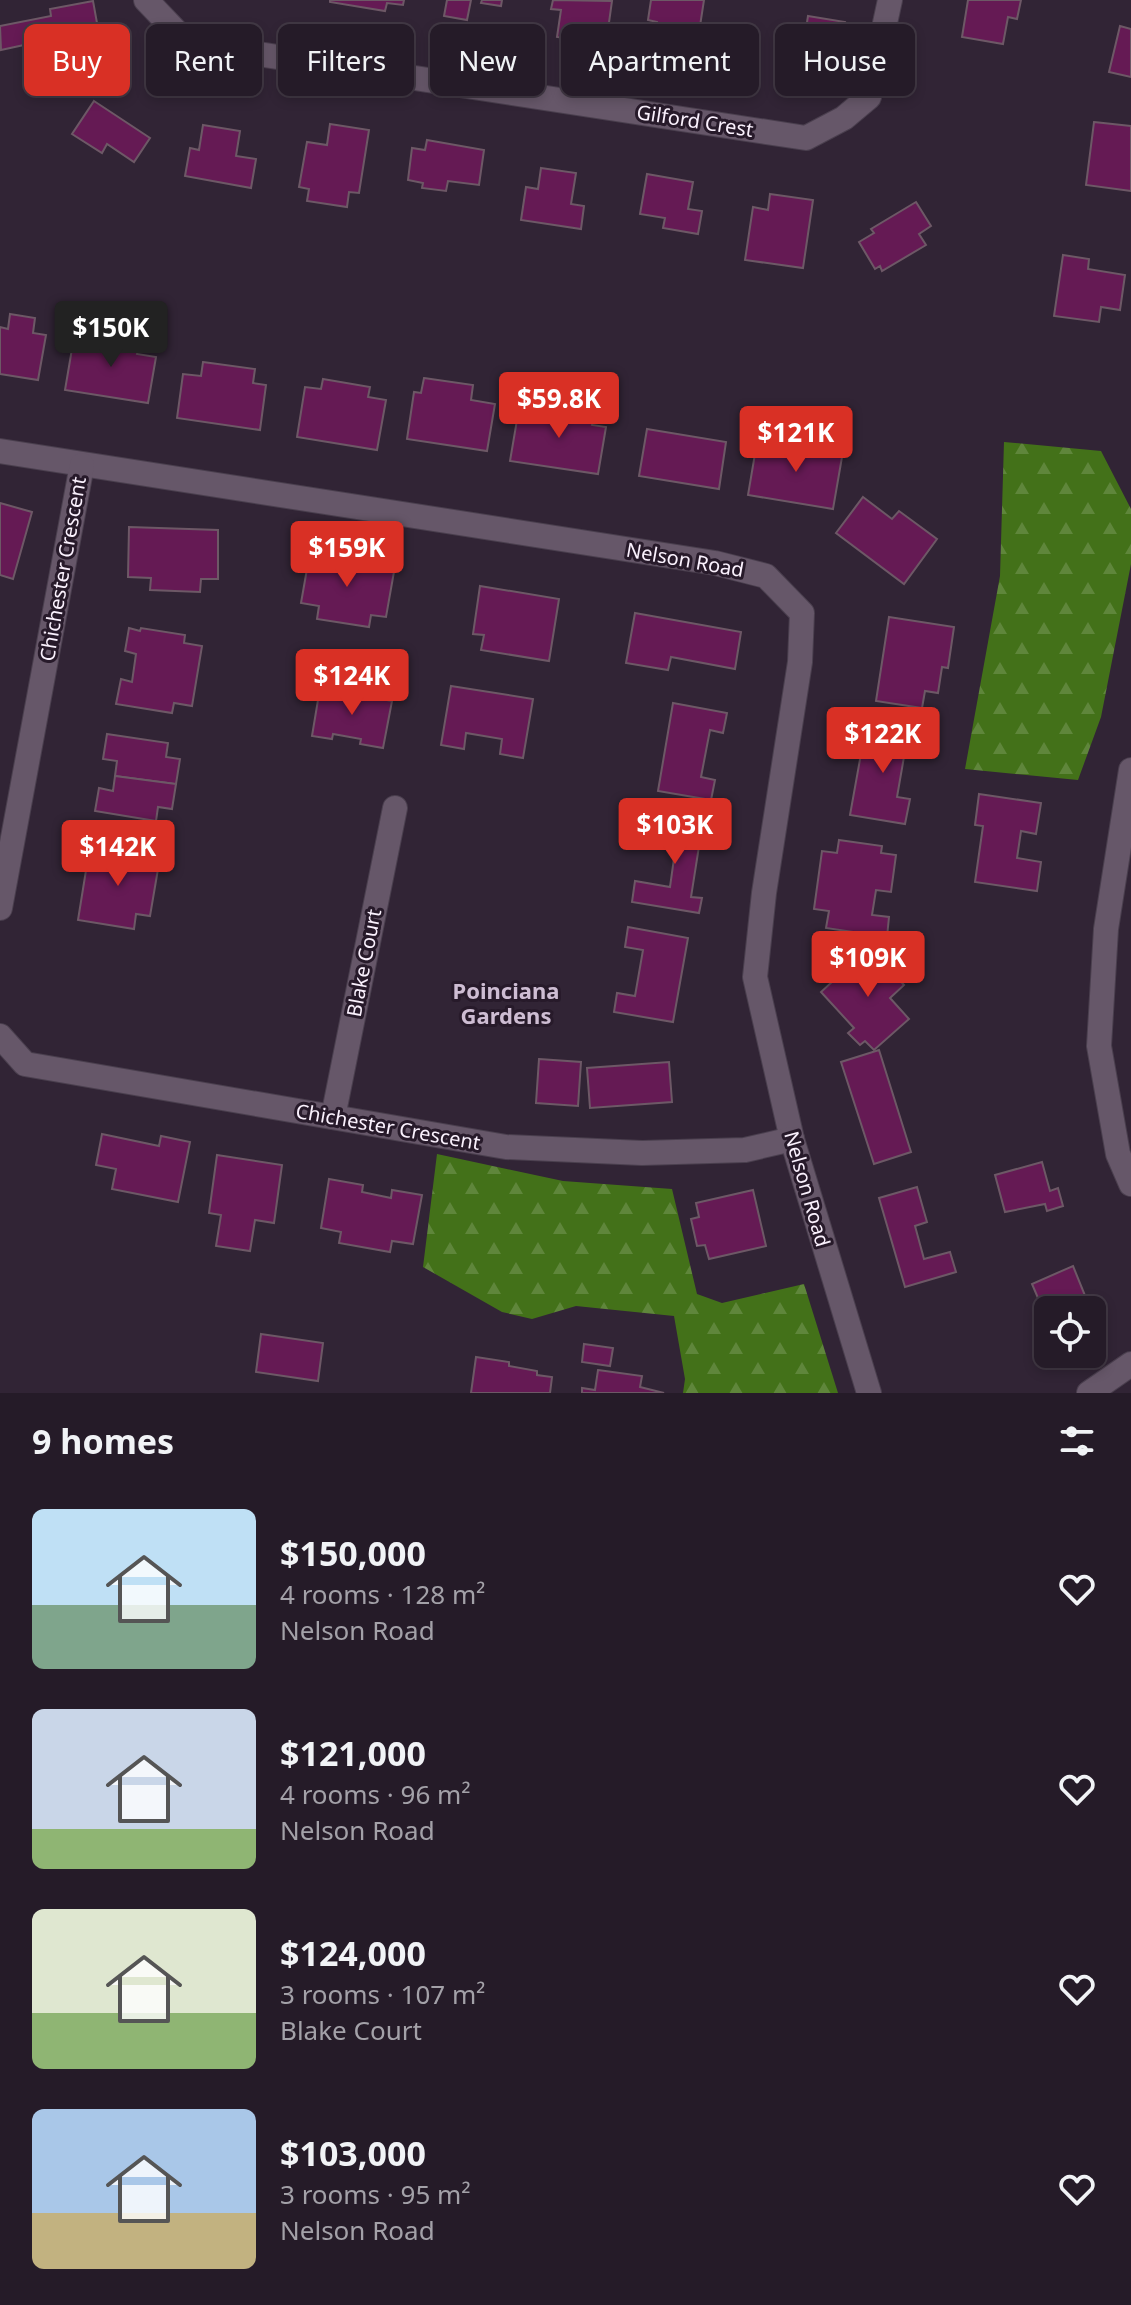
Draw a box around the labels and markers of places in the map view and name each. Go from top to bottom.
pin: $150K [55,301,167,369]
pin: $59.8K [494,372,624,440]
pin: $121K [740,406,852,474]
pin: $159K [291,521,403,589]
pin: $124K [296,649,408,717]
pin: $122K [827,707,939,775]
pin: $103K [619,798,731,866]
pin: $142K [62,820,174,888]
pin: $109K [812,931,924,999]

